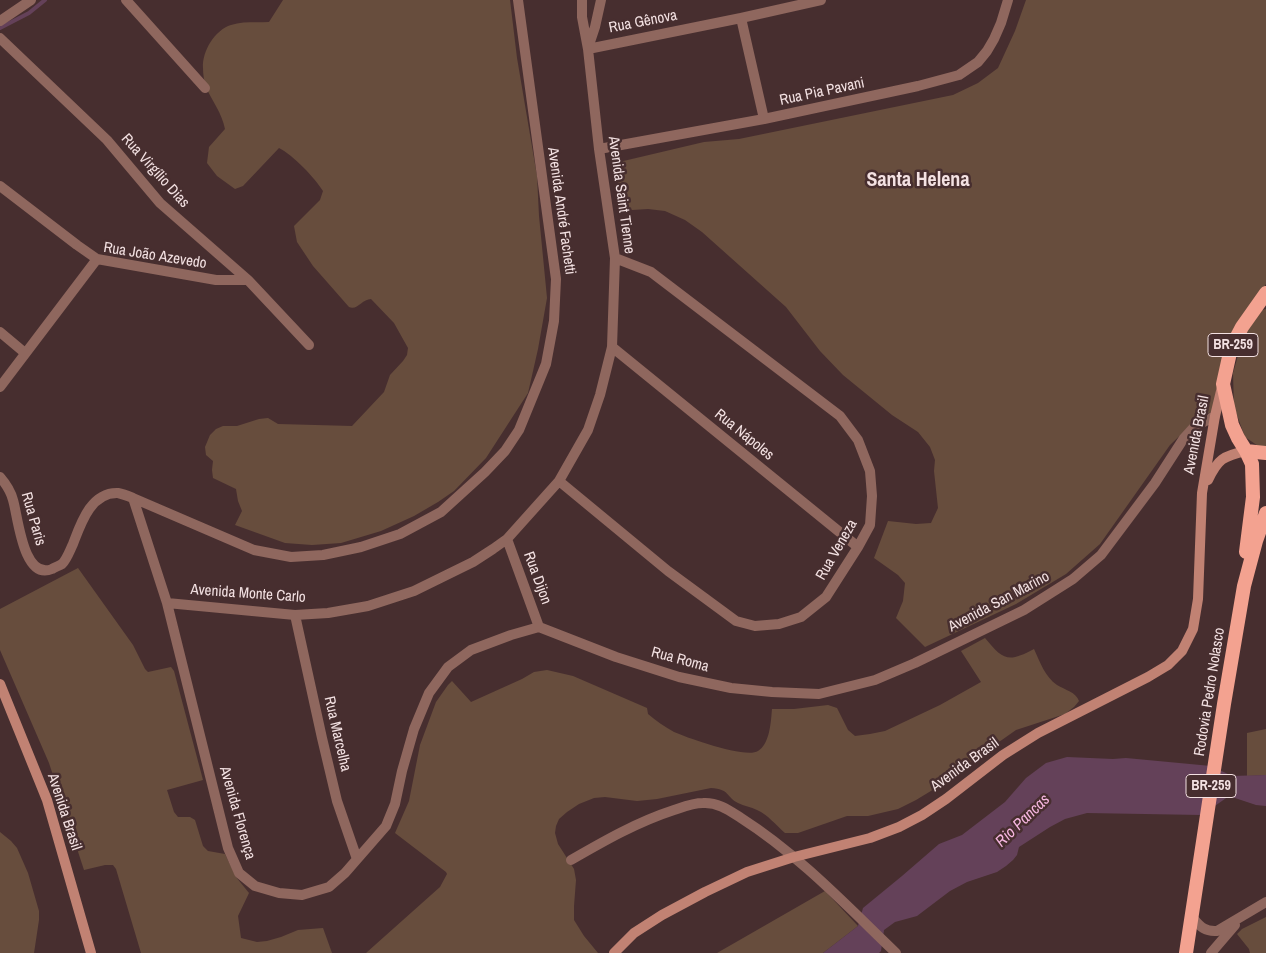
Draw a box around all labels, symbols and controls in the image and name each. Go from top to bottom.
street label: Rua Gênova [607,7,679,37]
street label: Rua Pia Pavani [778,74,866,110]
street label: Rua Virgílio Dias [117,130,193,212]
street label: Avenida Saint Tienne [604,135,638,255]
street label: Avenida André Fachetti [543,146,579,276]
district label: Santa Helena [867,169,969,193]
street label: Rua João Azevedo [102,239,208,273]
road number: BR-259 [1208,334,1258,356]
street label: Avenida Brasil [1181,394,1213,476]
street label: Rua Nápoles [711,406,777,464]
street label: Rua Paris [17,490,49,548]
street label: Rua Veneza [812,516,862,584]
street label: Rua Dijon [519,549,555,607]
street label: Avenida San Marino [945,568,1053,636]
street label: Avenida Monte Carlo [190,581,306,607]
street label: Rodovia Pedro Nolasco [1191,626,1229,758]
street label: Rua Roma [649,644,711,676]
street label: Rua Marcelha [320,695,354,773]
street label: Avenida Brasil [927,734,1003,796]
street label: Avenida Florença [215,764,259,862]
street label: Avenida Brasil [43,771,85,853]
road number: BR-259 [1186,774,1236,798]
water label: Rio Pancas [992,791,1054,851]

